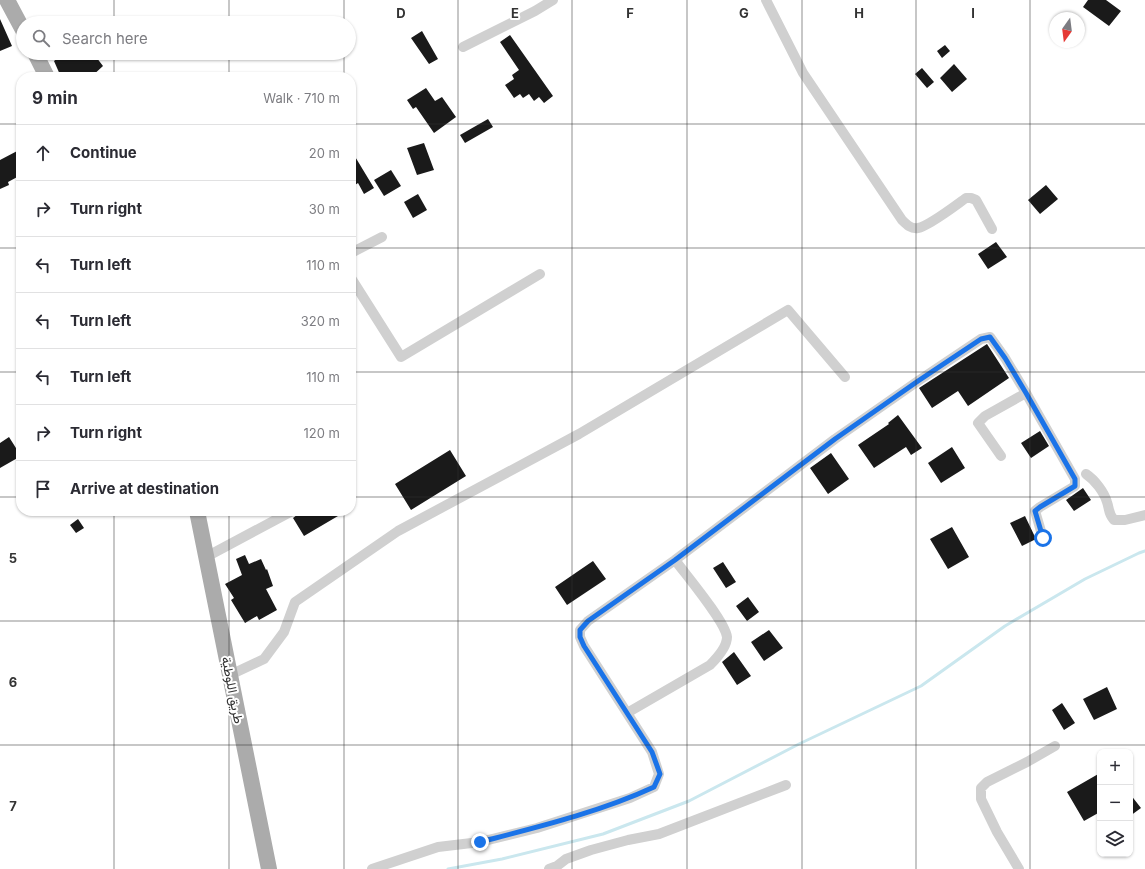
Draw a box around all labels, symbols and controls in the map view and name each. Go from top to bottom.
text: D [396,5,406,21]
text: E [511,5,519,21]
text: F [626,5,634,21]
text: G [739,5,749,21]
text: H [854,5,864,21]
text: I [971,5,975,21]
north arrow [1049,12,1085,48]
search box [16,16,356,60]
icon: search [30,27,52,49]
text: Search here [62,29,148,48]
text: 9 min [32,88,78,108]
text: Walk · 710 m [263,90,340,106]
icon: ahead [32,142,54,164]
text: Continue [70,143,137,162]
text: 20 m [309,145,340,161]
icon: right [32,198,54,220]
text: Turn right [70,199,142,218]
text: 30 m [309,201,340,217]
icon: left [32,254,54,276]
text: Turn left [70,255,131,274]
text: 110 m [306,257,340,273]
icon: left [32,310,54,332]
text: Turn left [70,311,131,330]
text: 320 m [301,313,340,329]
icon: left [32,366,54,388]
text: Turn left [70,367,131,386]
text: 110 m [306,369,340,385]
icon: right [32,422,54,444]
text: Turn right [70,423,142,442]
text: 120 m [304,425,340,441]
icon: arrive [32,478,54,500]
text: Arrive at destination [70,479,219,498]
route start [1034,529,1052,547]
text: 5 [9,550,17,566]
street label: طريق اللوطية [218,655,247,725]
text: 6 [9,674,17,690]
map controls [1097,749,1133,857]
button: + [1097,749,1133,785]
button: − [1097,785,1133,821]
text: 7 [9,798,17,814]
button: layers [1097,821,1133,857]
route end [471,833,489,851]

